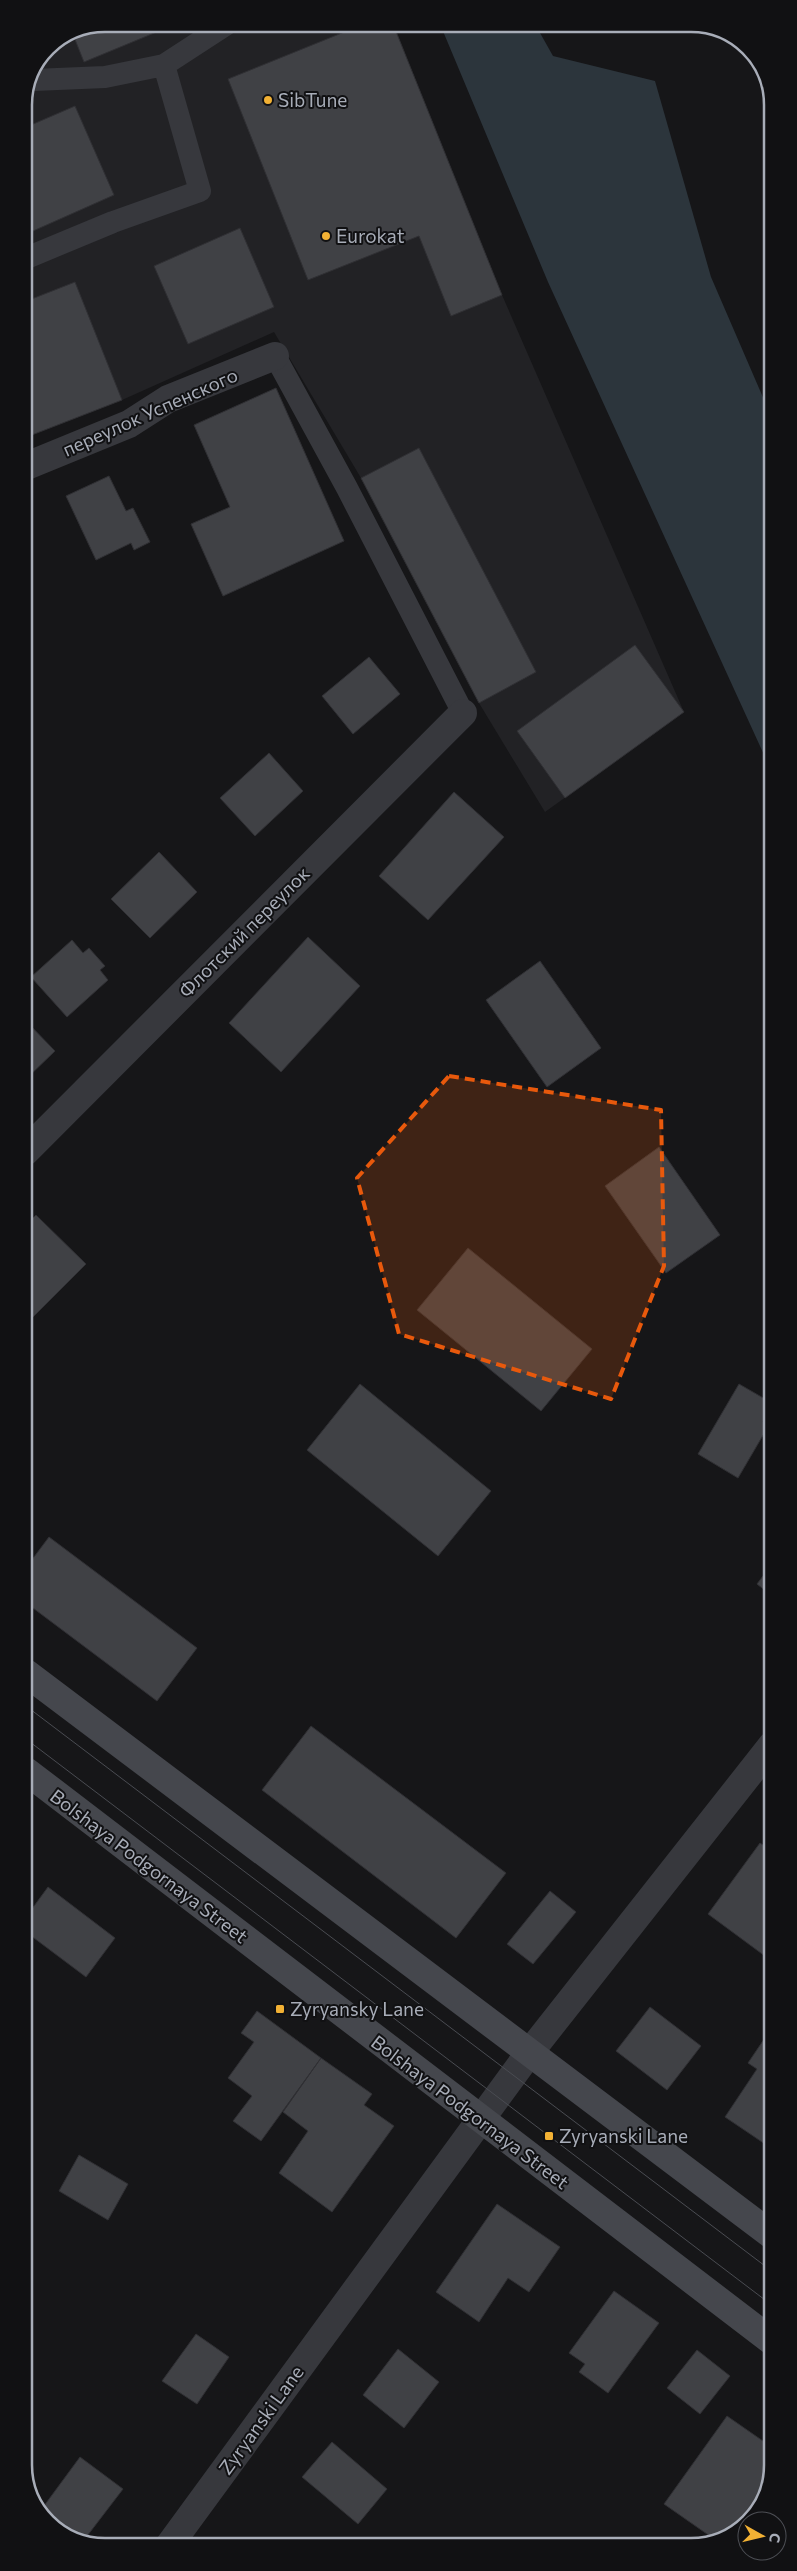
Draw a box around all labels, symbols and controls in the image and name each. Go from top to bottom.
place label: SibTune [278,88,347,111]
marker: SibTune [262,94,274,106]
place label: Eurokat [336,224,405,247]
marker: Eurokat [320,230,332,242]
street label: переулок Успенского [59,363,241,461]
street label: Флотский переулок [173,861,314,1002]
street label: Bolshaya Podgornaya Street [46,1784,253,1948]
place label: Zyryansky Lane [290,1997,424,2020]
marker: Zyryansky Lane [274,2003,286,2015]
street label: Bolshaya Podgornaya Street [367,2030,574,2194]
place label: Zyryanski Lane [559,2124,688,2147]
marker: Zyryanski Lane [543,2130,555,2142]
street label: Zyryanski Lane [213,2361,308,2479]
north arrow [737,2511,787,2561]
text: С [766,2532,784,2544]

